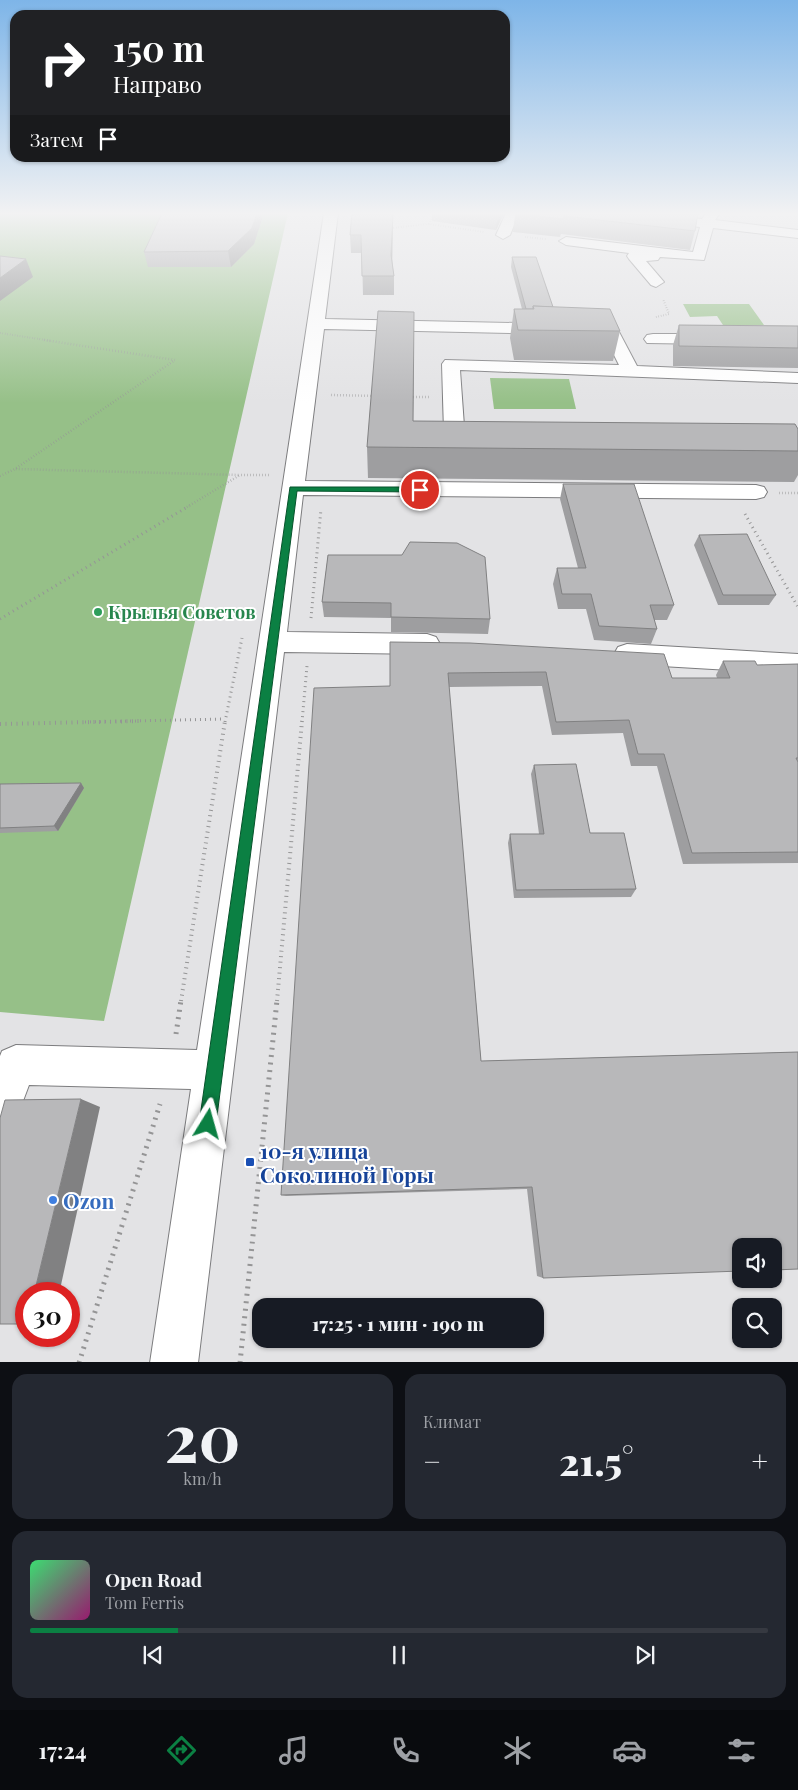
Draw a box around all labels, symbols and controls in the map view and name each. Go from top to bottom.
text: 150 m [113,24,204,71]
icon: right [30,30,95,95]
text: Направо [113,69,202,99]
icon: arrive [94,125,122,153]
text: Затем [30,126,84,152]
pin [399,469,441,511]
icon: arrive [406,476,434,504]
place label: Крылья Советов [108,600,256,624]
marker: Крылья Советов [92,606,104,618]
position arrow [181,1097,233,1149]
place label: 10-я улица Соколиной Горы [260,1136,434,1188]
marker: 10-я улица Соколиной Горы [244,1156,256,1168]
place label: Ozon [63,1186,114,1214]
marker: Ozon [47,1194,59,1206]
map controls [732,1238,782,1348]
button: sound [732,1238,782,1288]
speed limit sign: 30 [15,1282,80,1347]
button: search [732,1298,782,1348]
text: 17:25 · 1 мин · 190 m [312,1310,484,1336]
text: 20 [165,1392,240,1478]
text: Климат [423,1411,481,1432]
text: 21.5° [559,1435,634,1486]
text: − [423,1442,441,1479]
text: + [752,1442,768,1479]
text: km/h [183,1468,222,1489]
text: Open Road [105,1566,202,1592]
text: Tom Ferris [105,1592,184,1613]
icon: previous [139,1641,167,1669]
icon: pause [385,1641,413,1669]
icon: next [631,1641,659,1669]
icon: directions [164,1733,199,1768]
icon: music [276,1733,311,1768]
icon: phone [388,1733,423,1768]
icon: climate [500,1733,535,1768]
icon: car [612,1733,647,1768]
icon: filters [724,1733,759,1768]
text: 17:24 [39,1735,87,1765]

